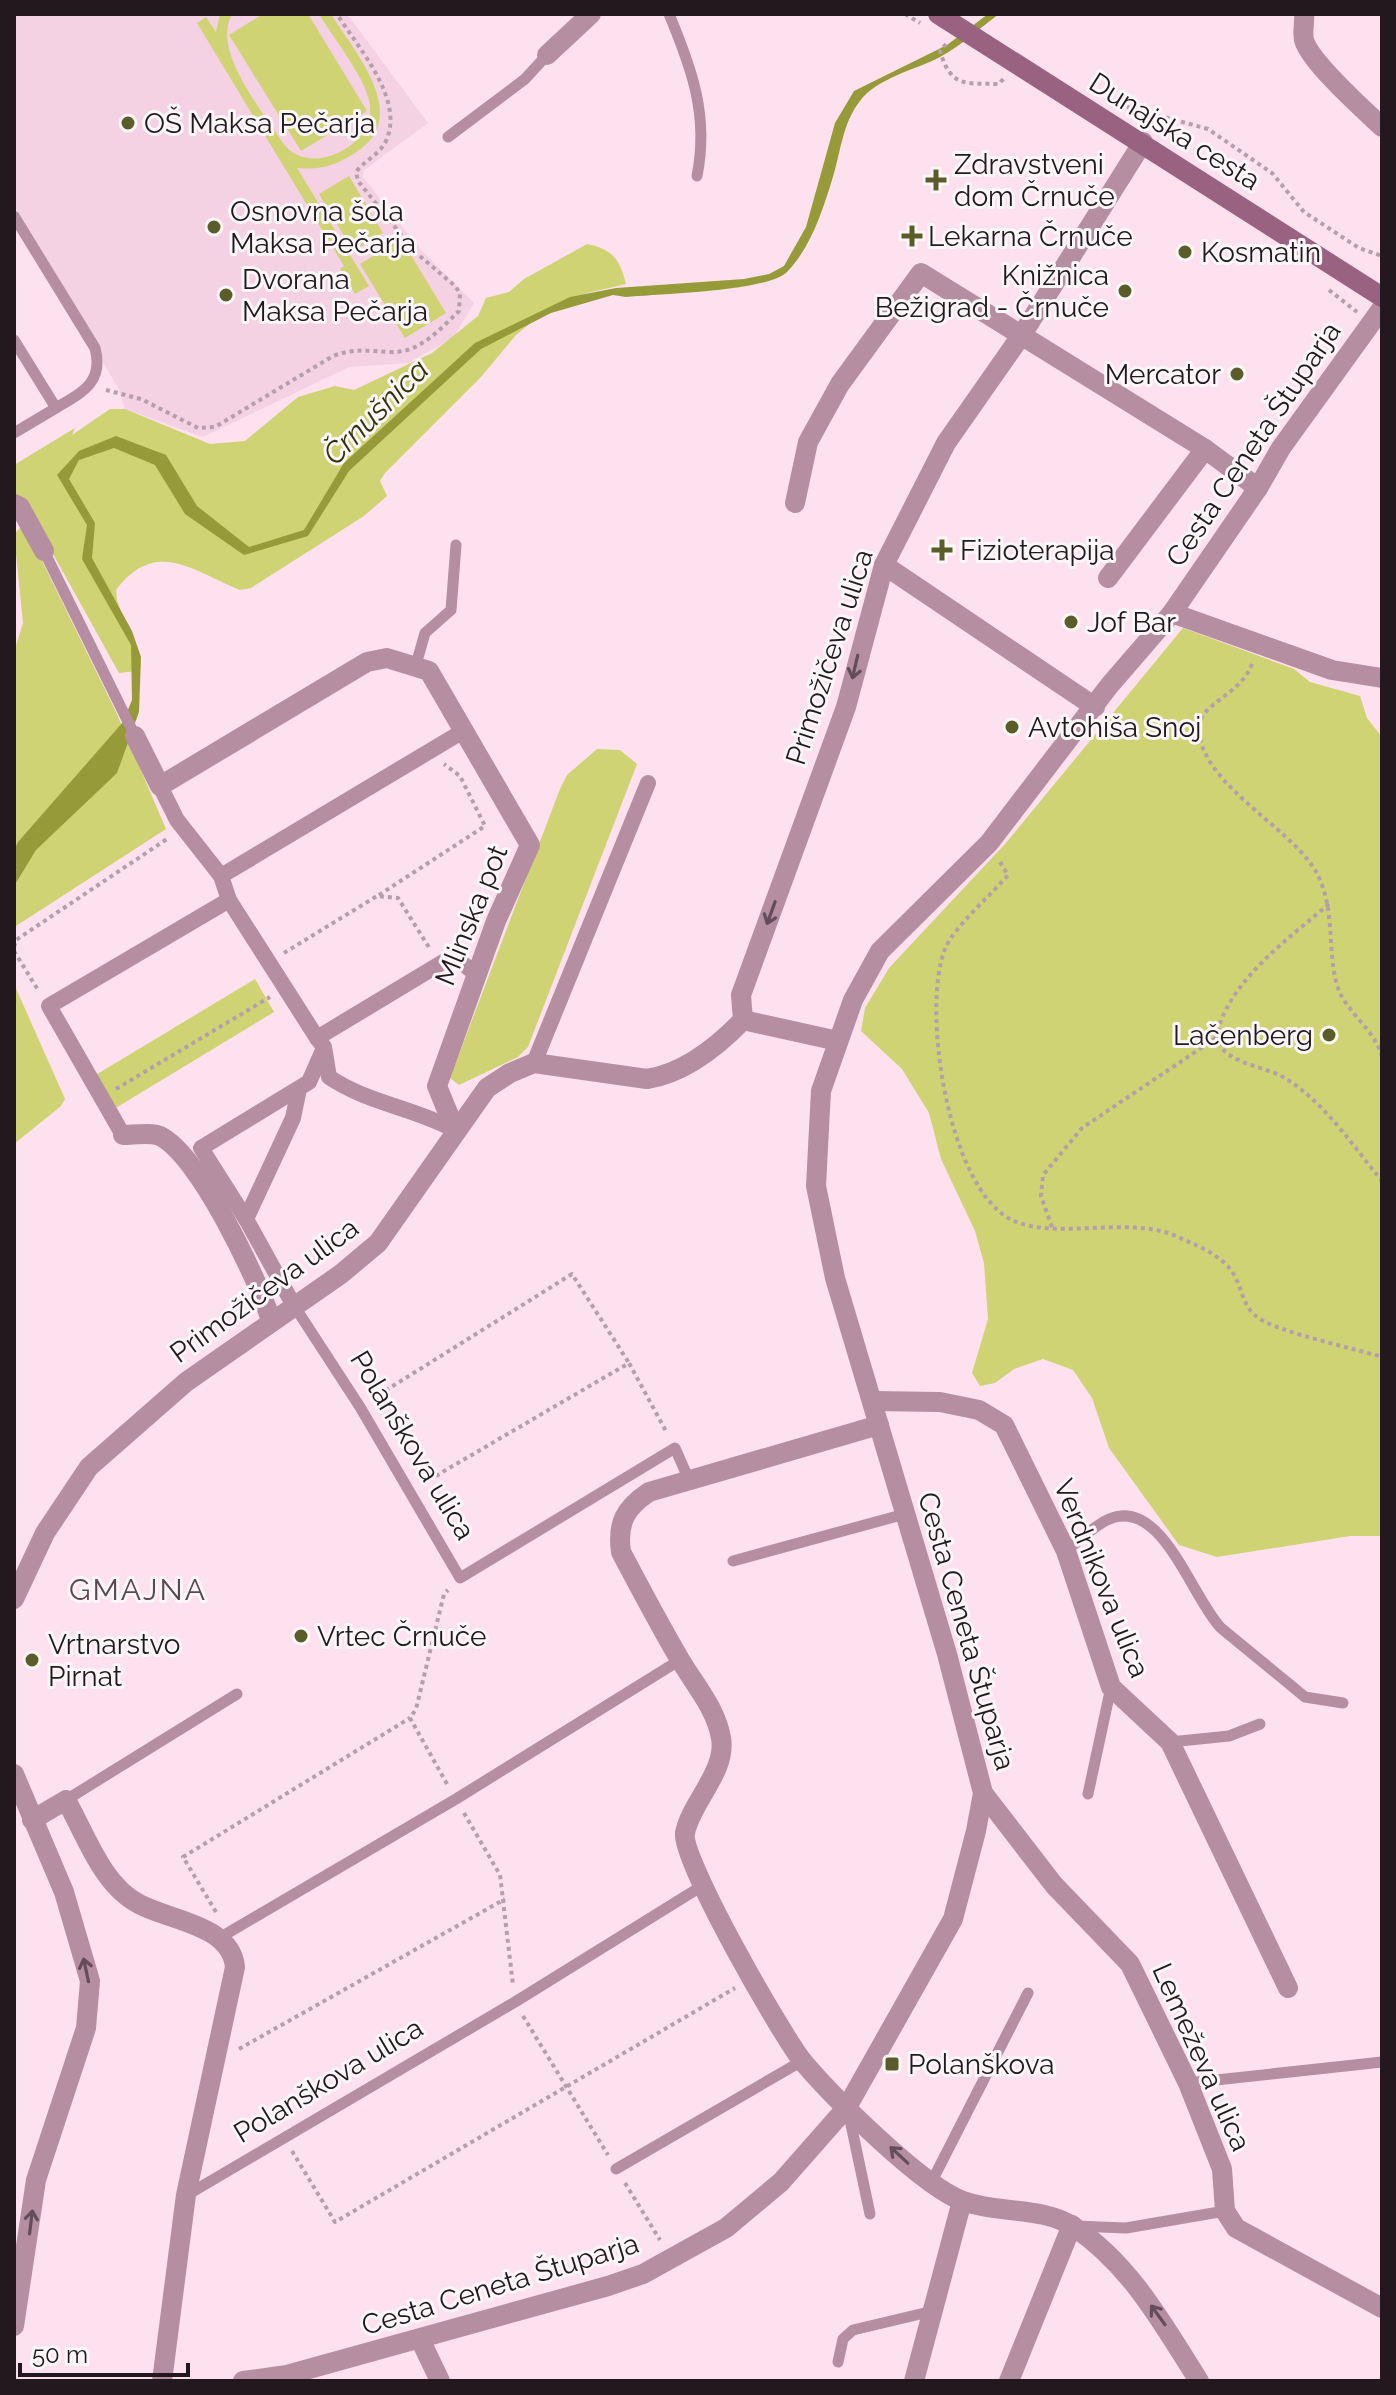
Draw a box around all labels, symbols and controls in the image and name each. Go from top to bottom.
street label: Dunajska cesta [1083,66,1266,197]
place label: OŠ Maksa Pečarja [144,106,375,140]
marker: OŠ Maksa Pečarja [119,114,137,132]
place label: Zdravstveni dom Črnuče [954,148,1115,213]
marker: Zdravstveni dom Črnuče [925,169,947,191]
place label: Osnovna šola Maksa Pečarja [230,195,416,260]
marker: Osnovna šola Maksa Pečarja [205,218,223,236]
place label: Lekarna Črnuče [928,220,1133,253]
marker: Lekarna Črnuče [903,227,921,245]
place label: Kosmatin [1201,236,1321,269]
marker: Kosmatin [1176,243,1194,261]
place label: Knižnica Bežigrad - Črnuče [875,259,1109,324]
place label: Dvorana Maksa Pečarja [242,263,428,328]
marker: Knižnica Bežigrad - Črnuče [1116,282,1134,300]
marker: Dvorana Maksa Pečarja [217,286,235,304]
street label: Cesta Ceneta Štuparja [1158,315,1348,573]
water label: Črnušnica [316,352,436,472]
place label: Mercator [1105,358,1221,391]
marker: Mercator [1228,365,1246,383]
place label: Fizioterapija [960,534,1114,567]
marker: Fizioterapija [931,539,953,561]
street label: Primožičeva ulica [779,545,880,769]
place label: Jof Bar [1087,606,1176,639]
marker: Jof Bar [1062,613,1080,631]
one-way arrow [847,654,862,680]
place label: Avtohiša Snoj [1028,711,1201,744]
marker: Avtohiša Snoj [1003,718,1021,736]
street label: Mlinska pot [428,840,515,990]
one-way arrow [763,900,778,925]
place label: Lačenberg [1173,1019,1313,1052]
marker: Lačenberg [1320,1026,1338,1044]
street label: Primožičeva ulica [164,1211,365,1370]
street label: Polanškova ulica [343,1345,482,1546]
street label: Verdnikova ulica [1047,1474,1156,1682]
street label: Cesta Ceneta Štuparja [911,1488,1023,1774]
district label: GMAJNA [69,1572,207,1607]
place label: Vrtec Črnuče [317,1620,486,1653]
marker: Vrtec Črnuče [292,1627,310,1645]
place label: Vrtnarstvo Pirnat [48,1628,180,1693]
marker: Vrtnarstvo Pirnat [23,1651,41,1669]
one-way arrow [78,1958,93,1984]
street label: Lemeževa ulica [1145,1958,1258,2156]
street label: Polanškova ulica [228,2011,429,2150]
place label: Polanškova [908,2048,1055,2081]
marker: Polanškova [883,2055,901,2073]
one-way arrow [889,2147,909,2165]
one-way arrow [24,2209,39,2235]
street label: Cesta Ceneta Štuparja [357,2226,643,2342]
one-way arrow [1150,2304,1166,2326]
scale bar [20,2327,188,2377]
text: 50 m [32,2340,88,2369]

